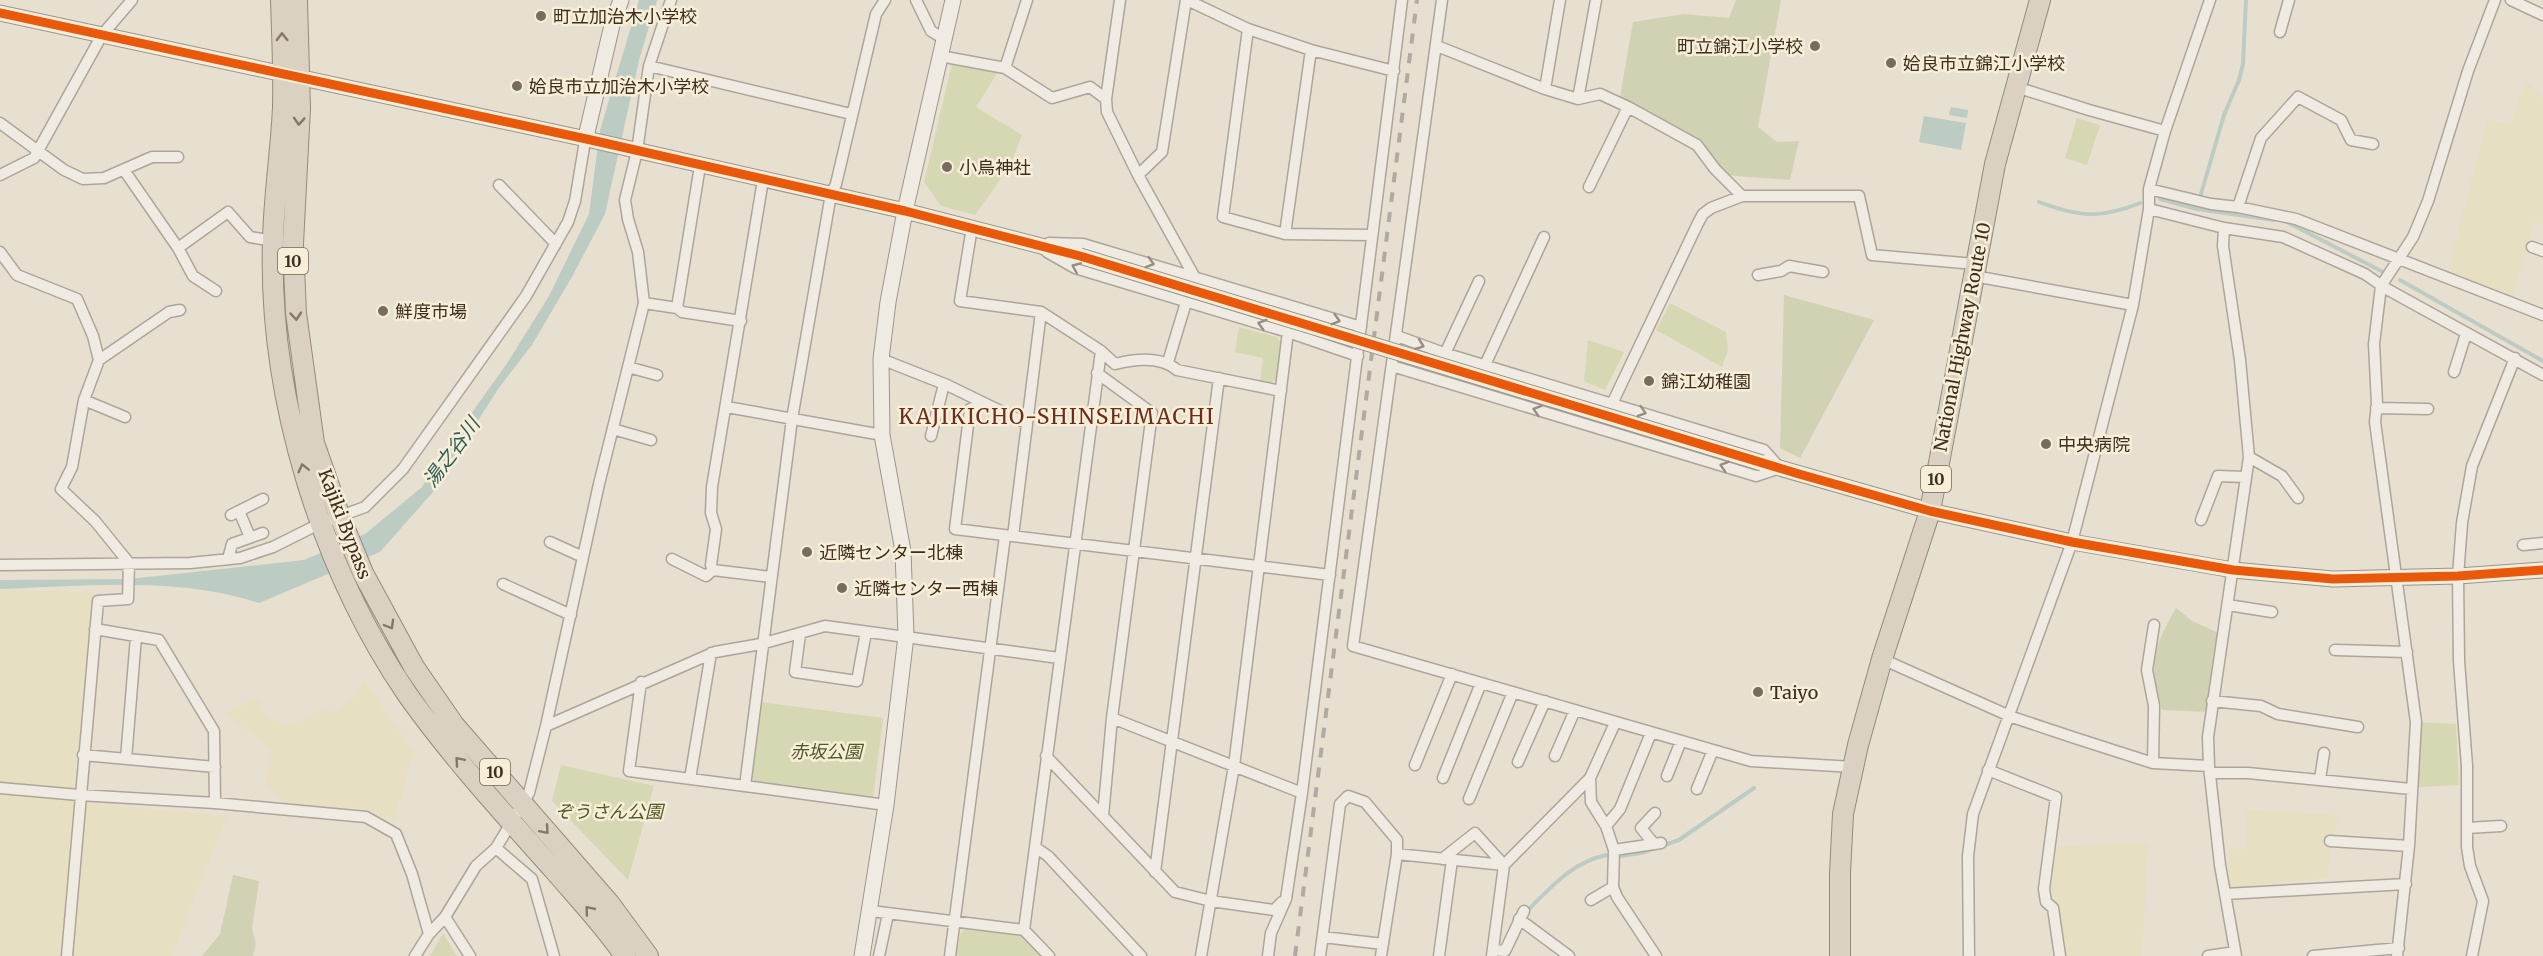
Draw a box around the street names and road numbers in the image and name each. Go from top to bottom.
street label: National Highway Route 10 [1928,221,1996,453]
road number: 10 [278,248,308,274]
street label: Kajiki Bypass [313,466,377,583]
road number: 10 [1921,466,1951,492]
road number: 10 [480,759,510,785]

